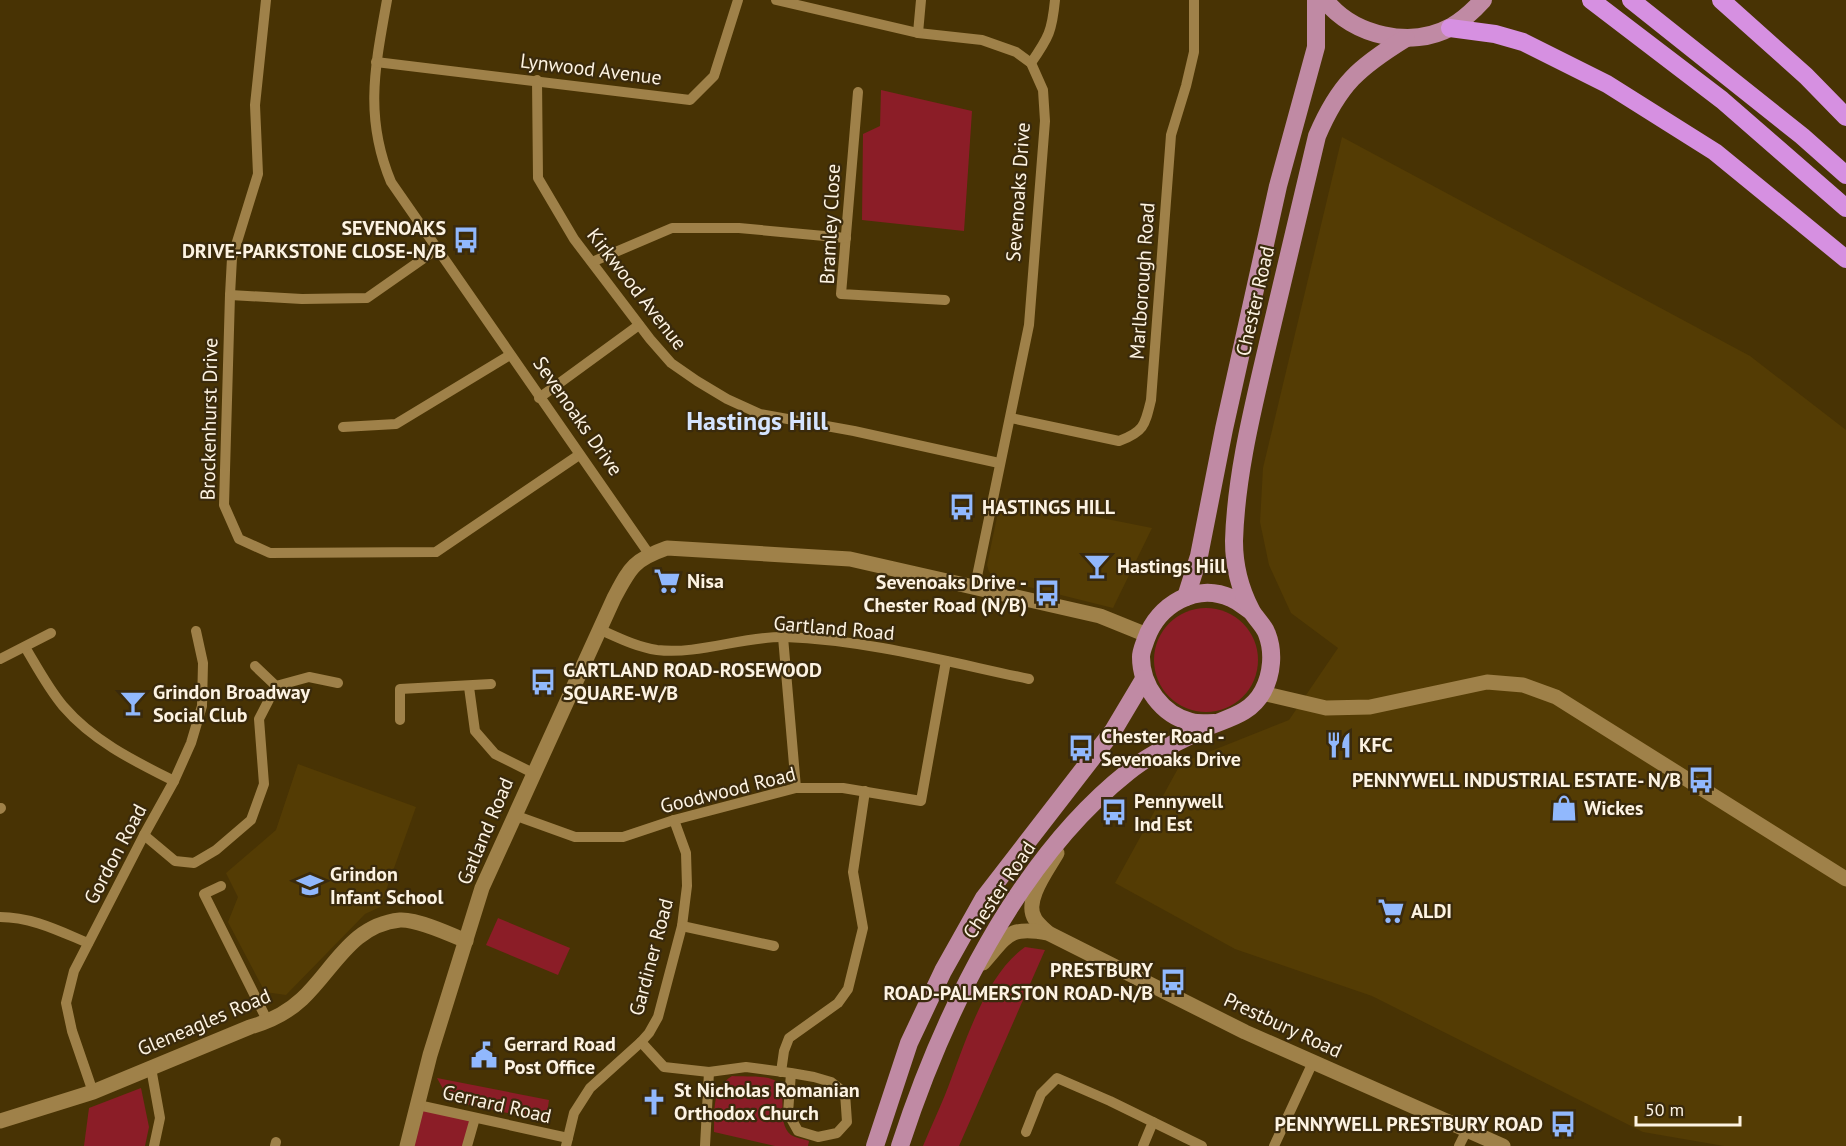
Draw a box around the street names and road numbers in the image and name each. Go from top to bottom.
street label: Lynwood Avenue [519,47,663,91]
street label: Sevenoaks Drive [1000,121,1036,263]
street label: Bramley Close [814,163,846,285]
street label: Marlborough Road [1124,202,1160,360]
street label: Kirkwood Avenue [581,223,693,355]
street label: Chester Road [1230,243,1280,359]
street label: Brockenhurst Drive [195,338,223,500]
street label: Sevenoaks Drive [527,351,629,481]
street label: Gartland Road [772,610,896,646]
street label: Goodwood Road [658,761,798,819]
street label: Gatland Road [451,773,519,889]
street label: Gordon Road [78,799,152,909]
street label: Chester Road [957,836,1041,944]
street label: Gardiner Road [623,895,679,1019]
street label: Gleneagles Road [134,982,274,1062]
street label: Prestbury Road [1220,986,1346,1064]
street label: Gerrard Road [440,1079,554,1129]

